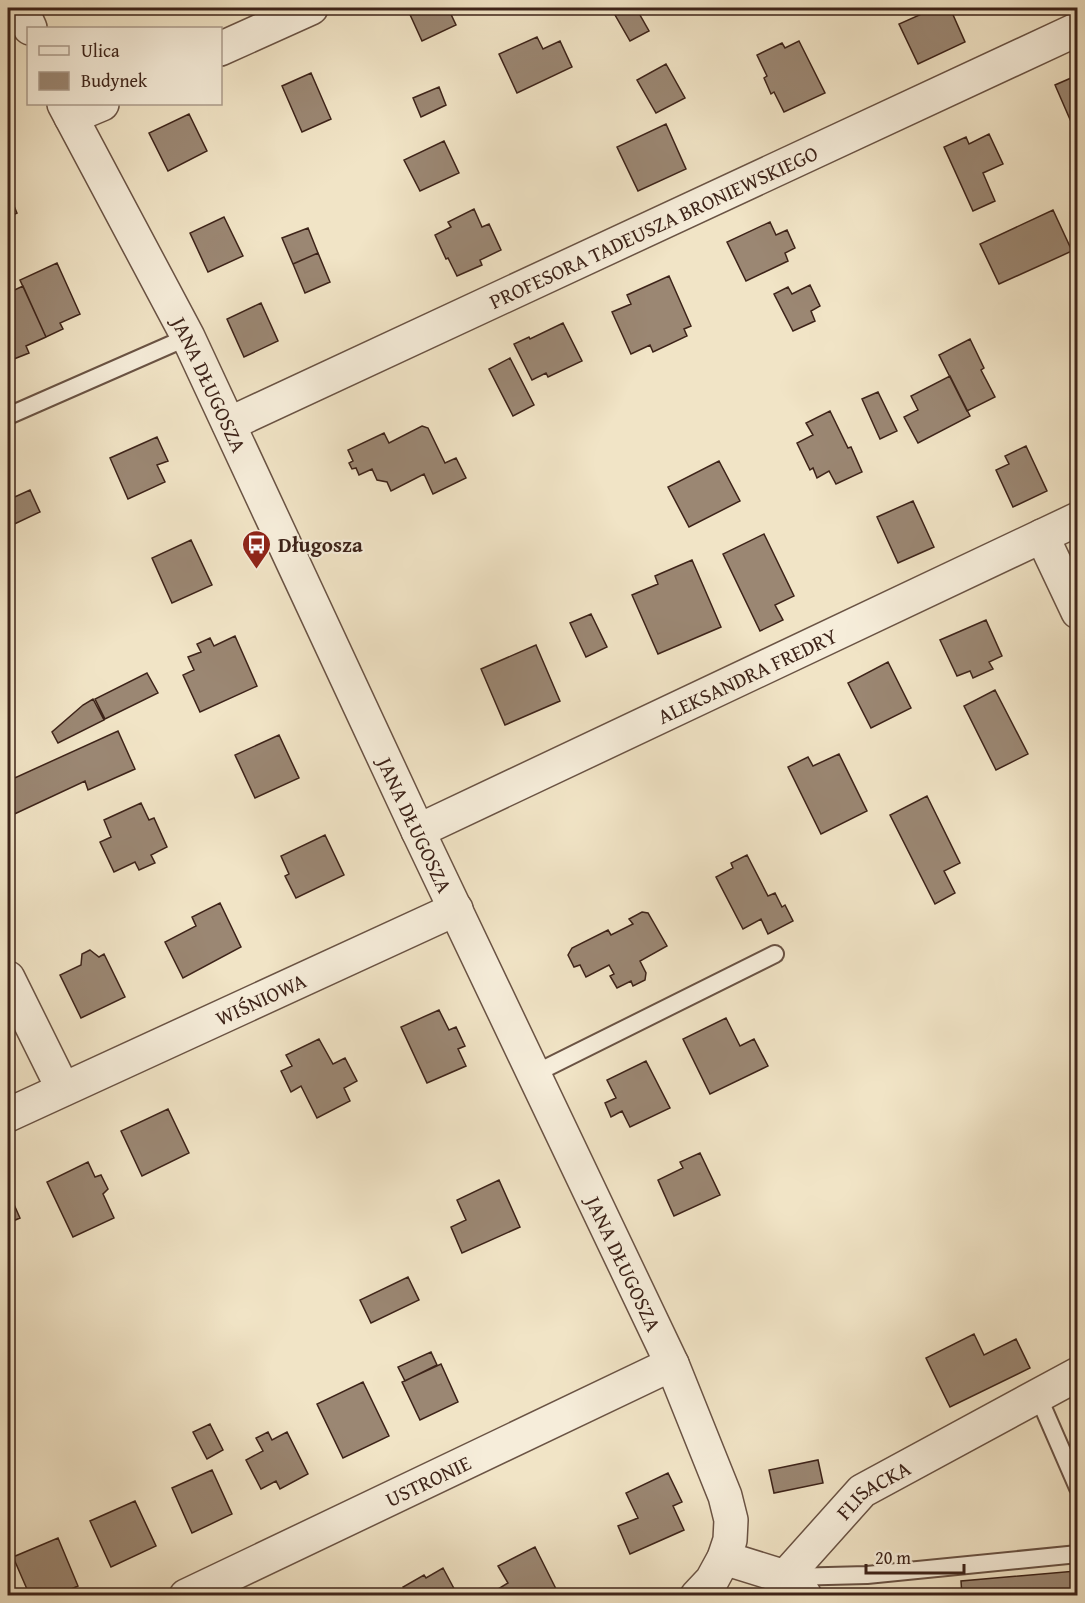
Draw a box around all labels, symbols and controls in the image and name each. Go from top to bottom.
legend [27,27,222,105]
text: Ulica [81,37,120,64]
text: Budynek [81,67,148,94]
street label: PROFESORA TADEUSZA BRONIEWSKIEGO [484,137,823,316]
street label: JANA DŁUGOSZA [163,308,255,457]
bus stop icon: Długosza [241,528,273,570]
place label: Długosza [278,529,363,560]
street label: ALEKSANDRA FREDRY [652,619,842,731]
street label: JANA DŁUGOSZA [369,749,461,898]
street label: WIŚNIOWA [210,965,311,1033]
street label: JANA DŁUGOSZA [577,1188,670,1337]
street label: USTRONIE [380,1447,476,1514]
street label: FLISACKA [828,1452,916,1526]
scale bar [866,1537,964,1575]
text: 20 m [875,1544,911,1571]

